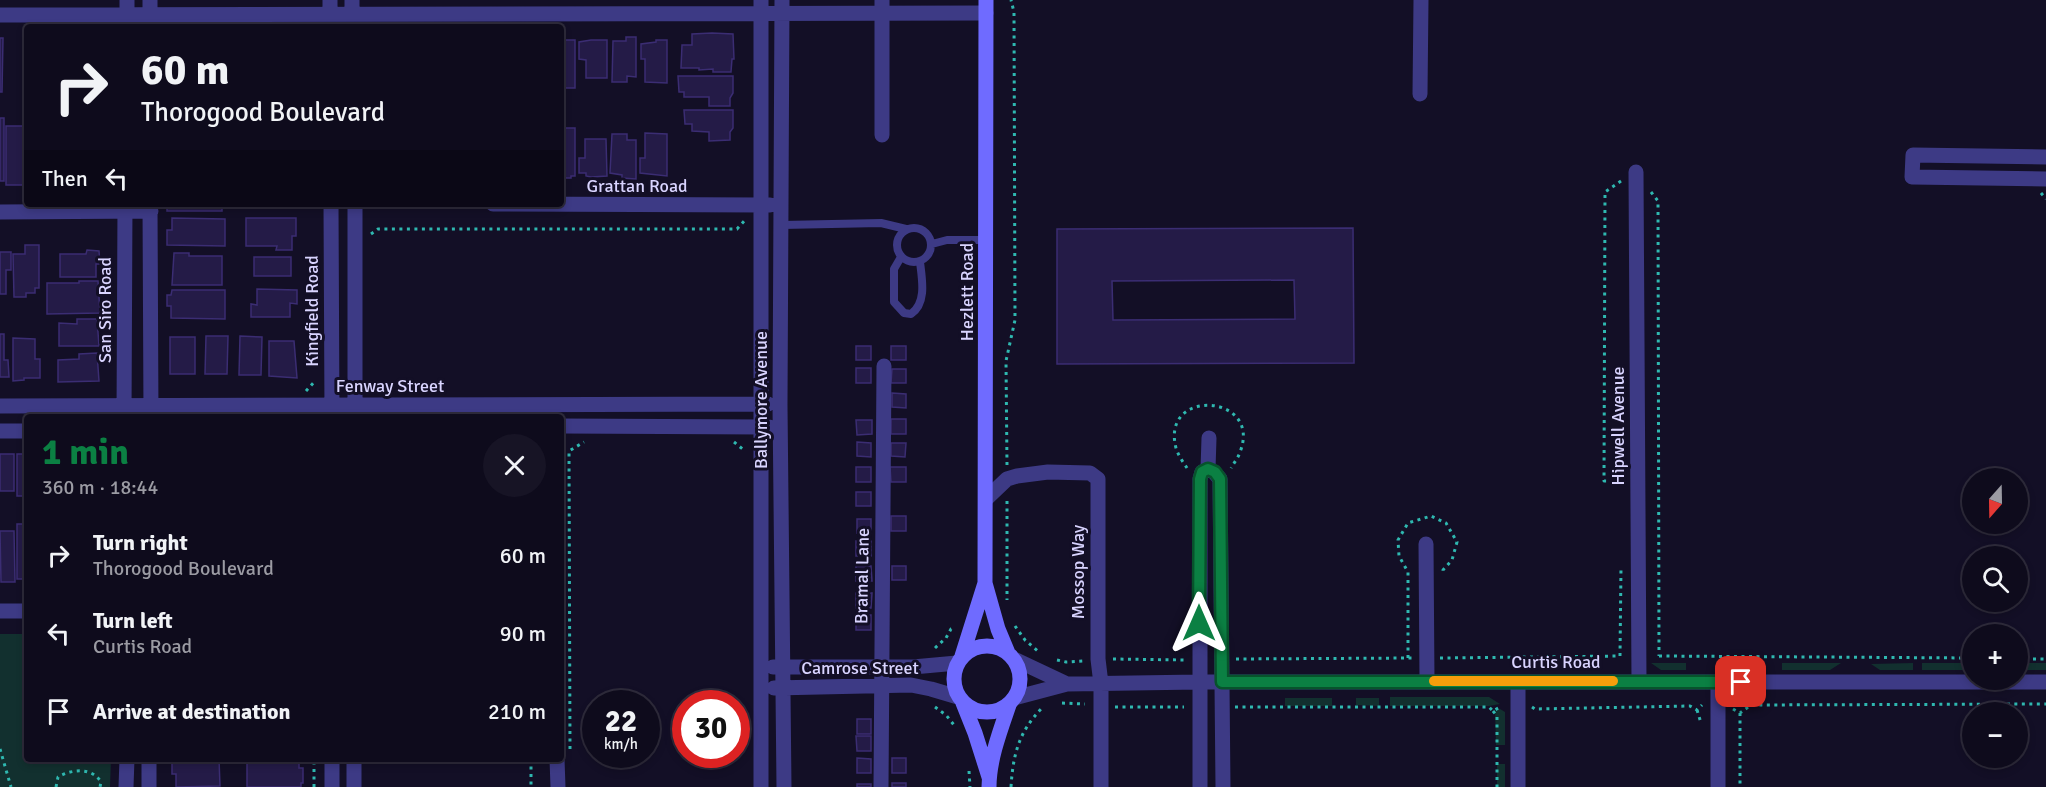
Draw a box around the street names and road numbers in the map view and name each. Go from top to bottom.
street label: Grattan Road [586,175,688,197]
street label: Hezlett Road [956,243,978,341]
street label: Kingfield Road [301,255,323,367]
street label: San Siro Road [94,257,116,363]
street label: Ballymore Avenue [750,331,772,469]
street label: Hipwell Avenue [1607,367,1629,485]
street label: Fenway Street [336,375,444,397]
street label: Mossop Way [1067,524,1089,619]
street label: Bramal Lane [850,528,874,624]
street label: Curtis Road [1511,651,1601,673]
street label: Camrose Street [801,657,919,679]

